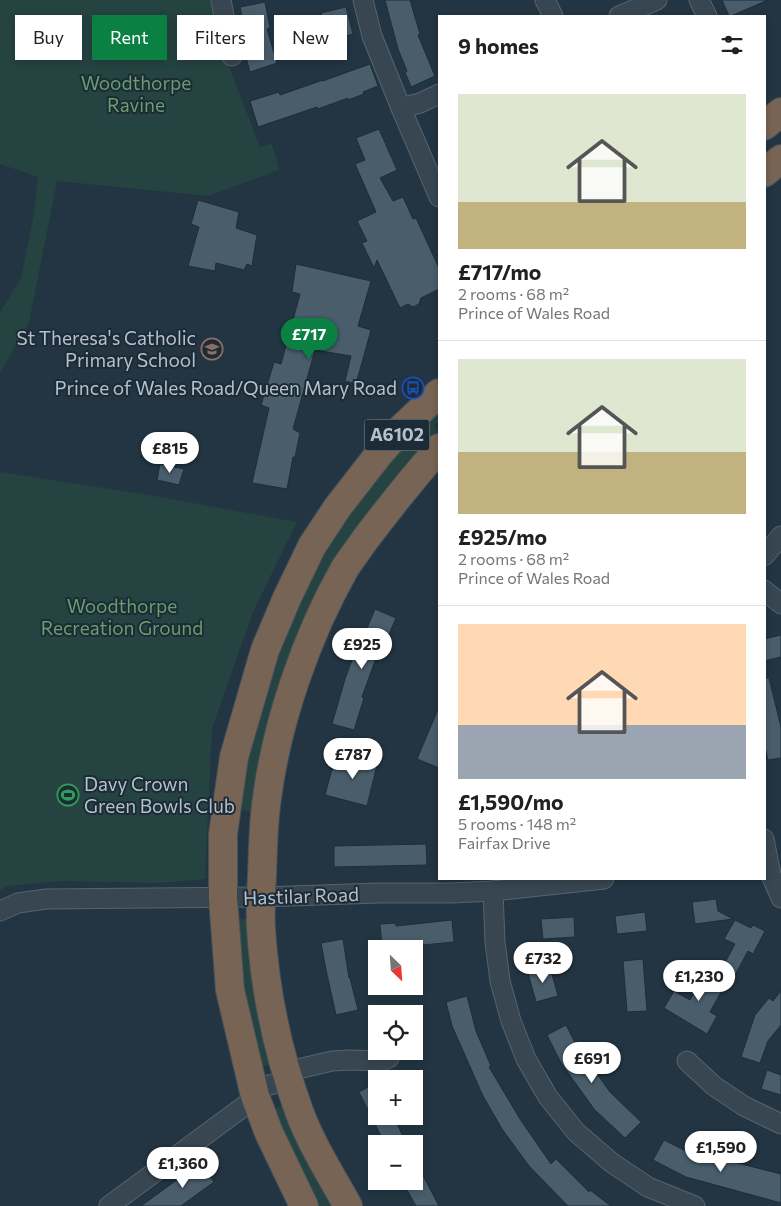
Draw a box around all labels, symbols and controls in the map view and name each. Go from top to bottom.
chip: Buy [15,15,82,60]
chip: Rent [92,15,167,60]
chip: Filters [177,15,264,60]
chip: New [274,15,347,60]
icon: filters [718,31,746,59]
text: 9 homes [458,33,539,58]
park label: Woodthorpe Ravine [81,71,191,116]
icon: home [557,126,647,216]
text: £717/mo [458,259,541,284]
text: 2 rooms · 68 m² [458,284,569,303]
text: Prince of Wales Road [458,303,610,322]
pin: £717 [279,318,339,360]
text: £717 [292,324,326,343]
place label: St Theresa's Catholic Primary School [16,326,196,371]
school or university icon: St Theresa's Catholic Primary School [200,337,224,361]
place label: Prince of Wales Road/Queen Mary Road [54,376,397,399]
bus stop icon: Prince of Wales Road/Queen Mary Road [401,376,425,400]
icon: home [557,392,647,482]
road number: A6102 [364,420,430,450]
pin: £815 [140,432,200,474]
text: £815 [152,438,188,457]
text: £925/mo [458,524,547,549]
text: 2 rooms · 68 m² [458,549,569,568]
text: Prince of Wales Road [458,568,610,587]
park label: Woodthorpe Recreation Ground [41,594,203,639]
pin: £925 [332,628,392,670]
text: £925 [343,634,381,653]
icon: home [557,657,647,747]
pin: £787 [323,738,383,780]
text: £787 [335,744,371,763]
place label: Davy Crown Green Bowls Club [84,772,235,817]
sports icon: Davy Crown Green Bowls Club [56,783,80,807]
text: £1,590/mo [458,789,564,814]
text: 5 rooms · 148 m² [458,814,576,833]
text: Fairfax Drive [458,833,550,852]
street label: Hastilar Road [243,882,359,909]
north arrow [368,940,422,995]
map controls [368,940,423,1190]
pin: £732 [513,942,573,984]
text: £732 [525,948,561,967]
pin: £1,230 [658,960,740,1002]
text: £1,230 [674,966,724,985]
button: locate [368,1005,423,1060]
pin: £691 [562,1042,622,1084]
text: £691 [574,1048,610,1067]
button: + [368,1070,423,1125]
pin: £1,590 [680,1130,762,1173]
button: − [368,1135,423,1190]
text: £1,590 [696,1137,746,1156]
pin: £1,360 [142,1146,224,1189]
text: £1,360 [158,1153,208,1172]

